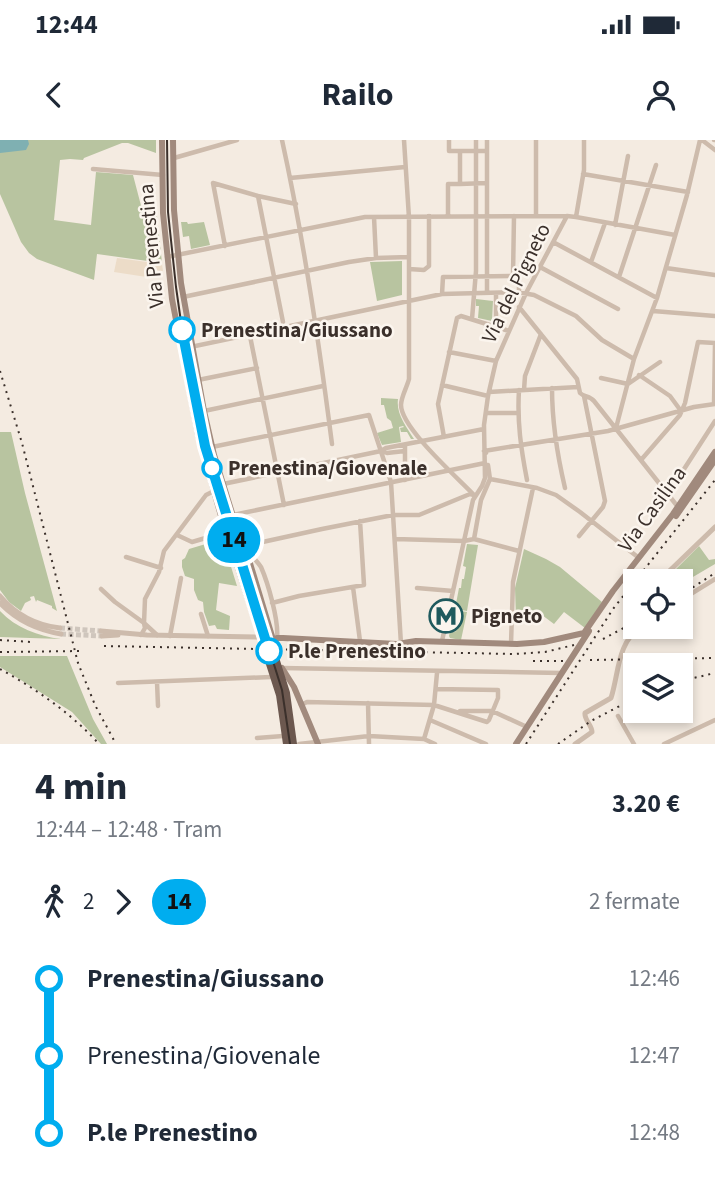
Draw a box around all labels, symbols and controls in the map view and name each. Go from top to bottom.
text: 12:44 [35,6,98,43]
text: Railo [322,72,393,118]
icon: back [35,76,73,114]
icon: person [642,76,680,114]
street label: Via Prenestina [131,183,171,309]
street label: Via del Pigneto [474,218,558,348]
place label: Prenestina/Giussano [201,315,393,345]
marker: Prenestina/Giussano [169,317,195,343]
place label: Prenestina/Giovenale [228,453,428,483]
marker: Prenestina/Giovenale [202,458,222,478]
street label: Via Casilina [611,460,693,558]
line badge: 14 [202,517,266,563]
text: 14 [221,522,247,557]
map controls [623,569,693,723]
button: locate [623,569,693,639]
metro station icon: Pigneto [427,597,465,635]
place label: Pigneto [471,601,543,631]
place label: P.le Prenestino [288,636,426,666]
marker: P.le Prenestino [256,638,282,664]
button: layers [623,653,693,723]
text: 4 min [35,760,127,814]
text: 3.20 € [612,785,680,822]
text: 12:44 – 12:48 · Tram [35,813,222,846]
icon: walk [35,883,73,921]
icon: forward [104,883,142,921]
text: 14 [166,884,192,919]
text: 2 [83,885,94,918]
text: 2 fermate [589,885,680,918]
text: Prenestina/Giussano [87,960,324,997]
text: 12:46 [629,962,680,995]
text: Prenestina/Giovenale [87,1037,320,1074]
text: 12:47 [629,1039,680,1072]
text: P.le Prenestino [87,1114,258,1151]
text: 12:48 [629,1116,680,1149]

